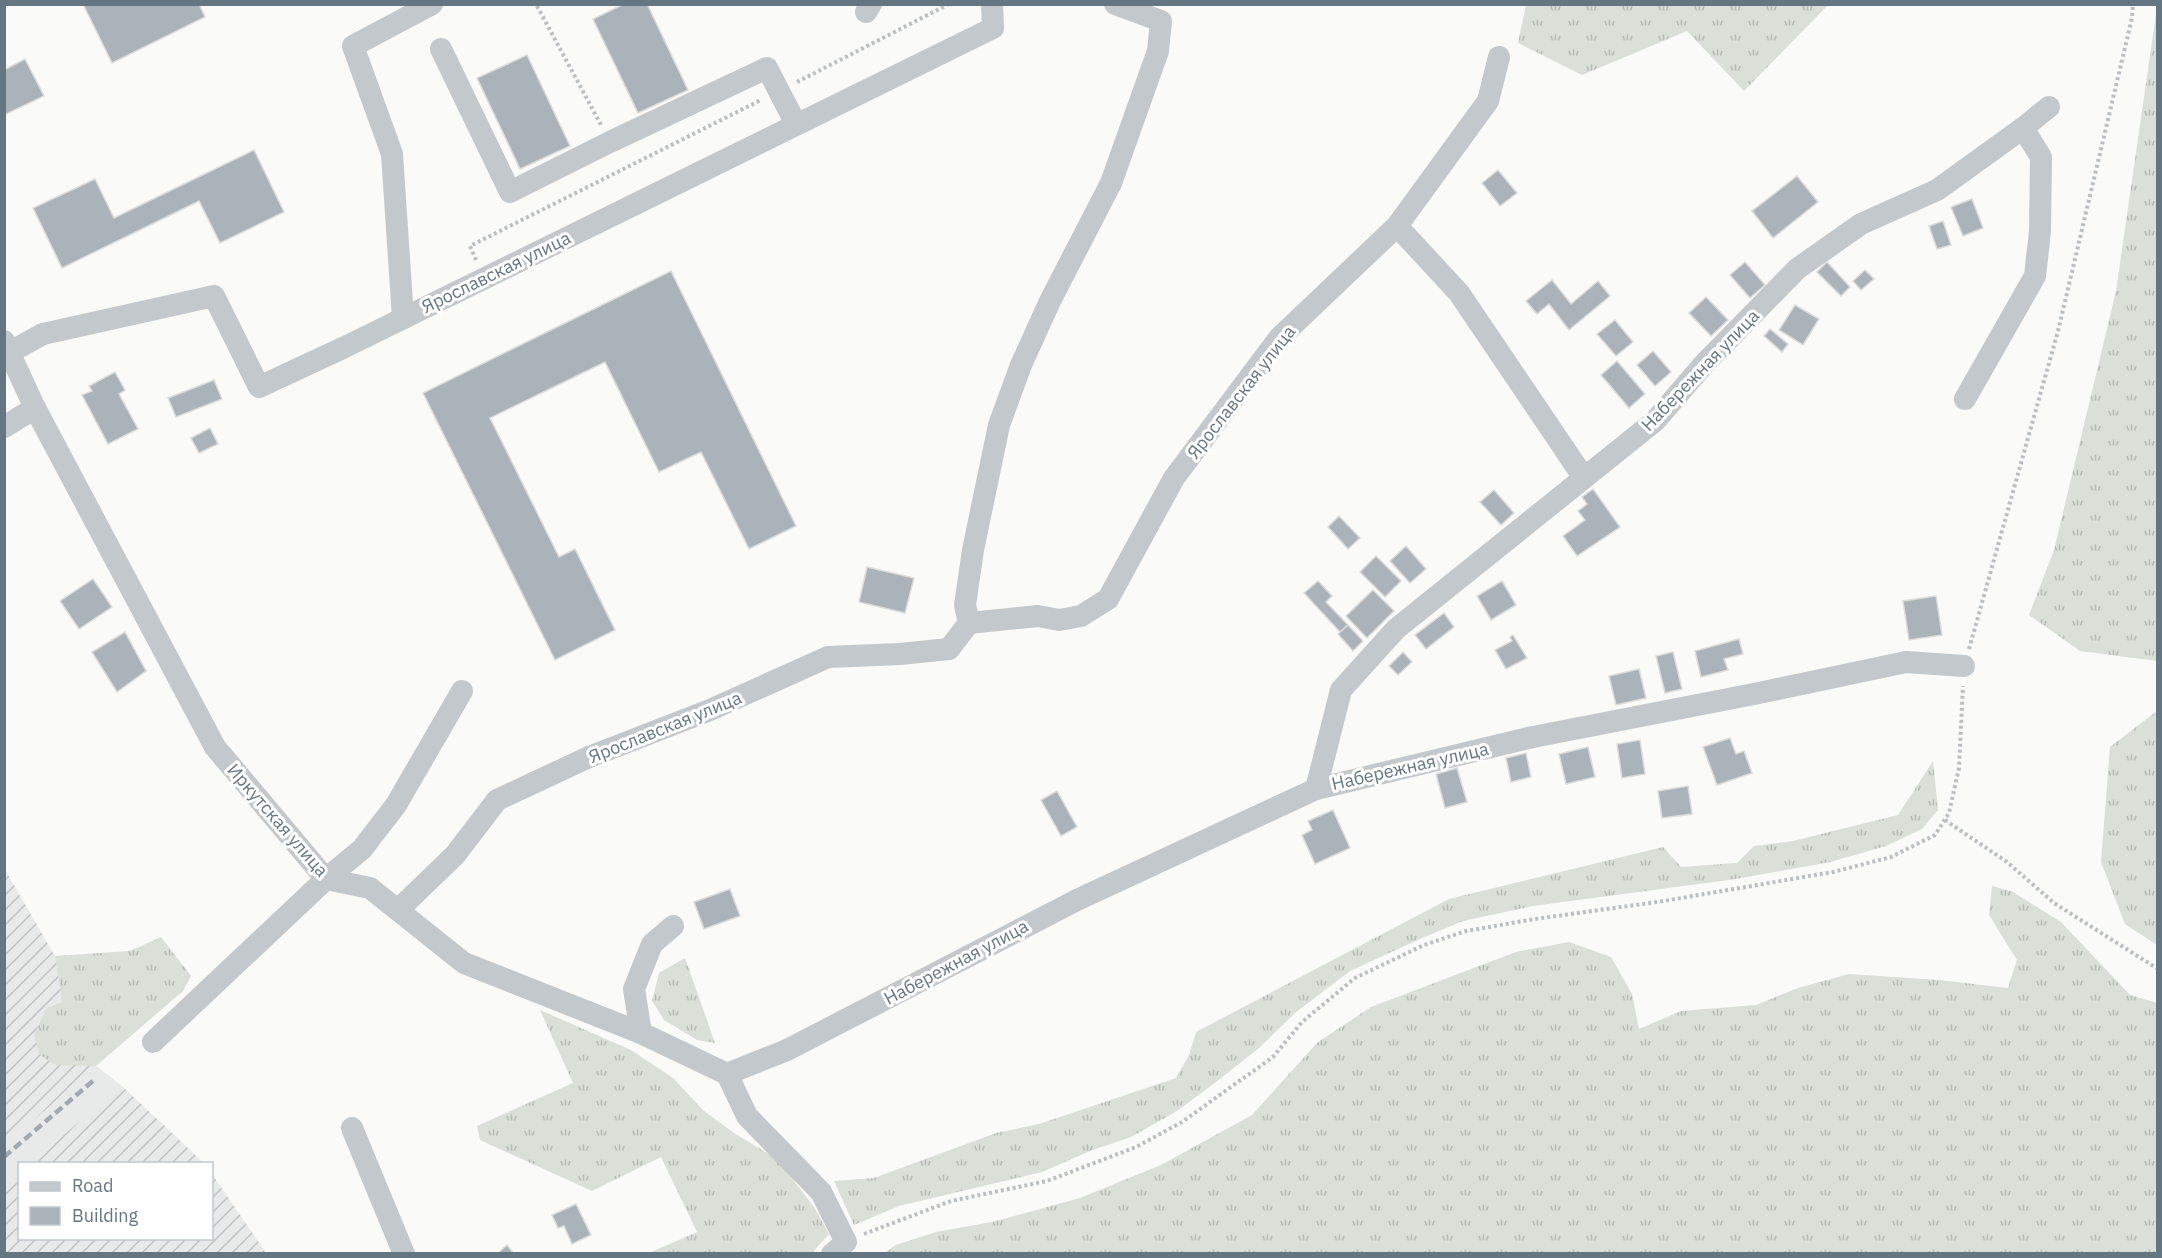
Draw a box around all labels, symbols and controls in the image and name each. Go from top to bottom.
street label: Ярославская улица [418,226,575,318]
street label: Набережная улица [1636,304,1764,436]
street label: Ярославская улица [1182,320,1300,463]
street label: Ярославская улица [585,686,745,768]
street label: Набережная улица [1329,737,1491,795]
street label: Иркутская улица [223,759,334,882]
street label: Набережная улица [880,914,1033,1010]
legend [18,1162,213,1240]
text: Road [72,1174,113,1197]
text: Building [72,1204,139,1227]

